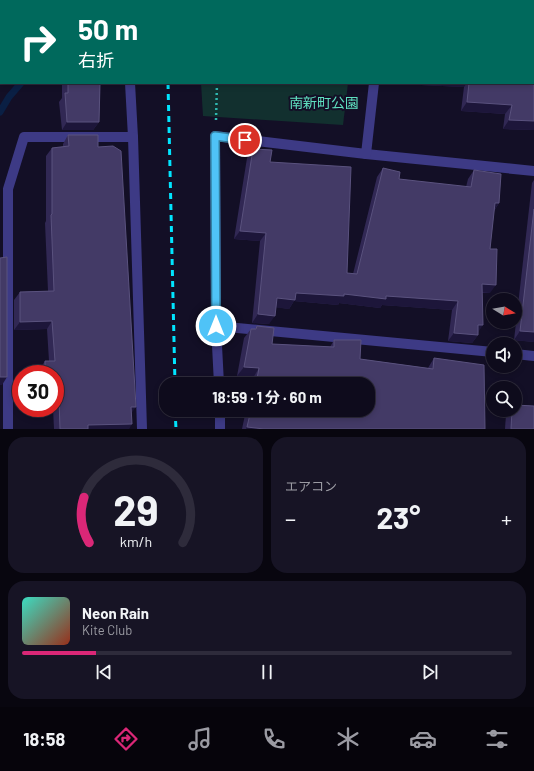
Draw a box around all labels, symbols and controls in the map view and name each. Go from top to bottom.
text: 50 m [78,12,138,46]
icon: right [12,16,64,68]
text: 右折 [78,49,114,71]
park label: 南新町公園 [289,94,359,111]
pin [228,123,262,157]
icon: arrive [234,129,256,151]
north arrow [486,293,522,329]
map controls [486,293,522,417]
position arrow [195,305,237,347]
button: sound [486,337,522,373]
speed limit sign: 30 [12,365,64,417]
button: search [486,381,522,417]
text: 18:59 · 1 分 · 60 m [212,388,322,406]
text: エアコン [285,478,337,494]
text: 29 [113,484,158,534]
text: 23° [377,499,420,535]
text: − [285,505,296,531]
text: + [501,505,512,531]
text: km/h [119,533,152,550]
text: Neon Rain [82,604,149,622]
text: Kite Club [82,622,132,638]
icon: previous [93,661,115,683]
icon: pause [256,661,278,683]
icon: next [419,661,441,683]
icon: directions [112,725,140,753]
icon: music [186,725,214,753]
icon: phone [260,725,288,753]
icon: climate [334,725,362,753]
icon: car [409,725,437,753]
icon: filters [483,725,511,753]
text: 18:58 [23,728,65,750]

